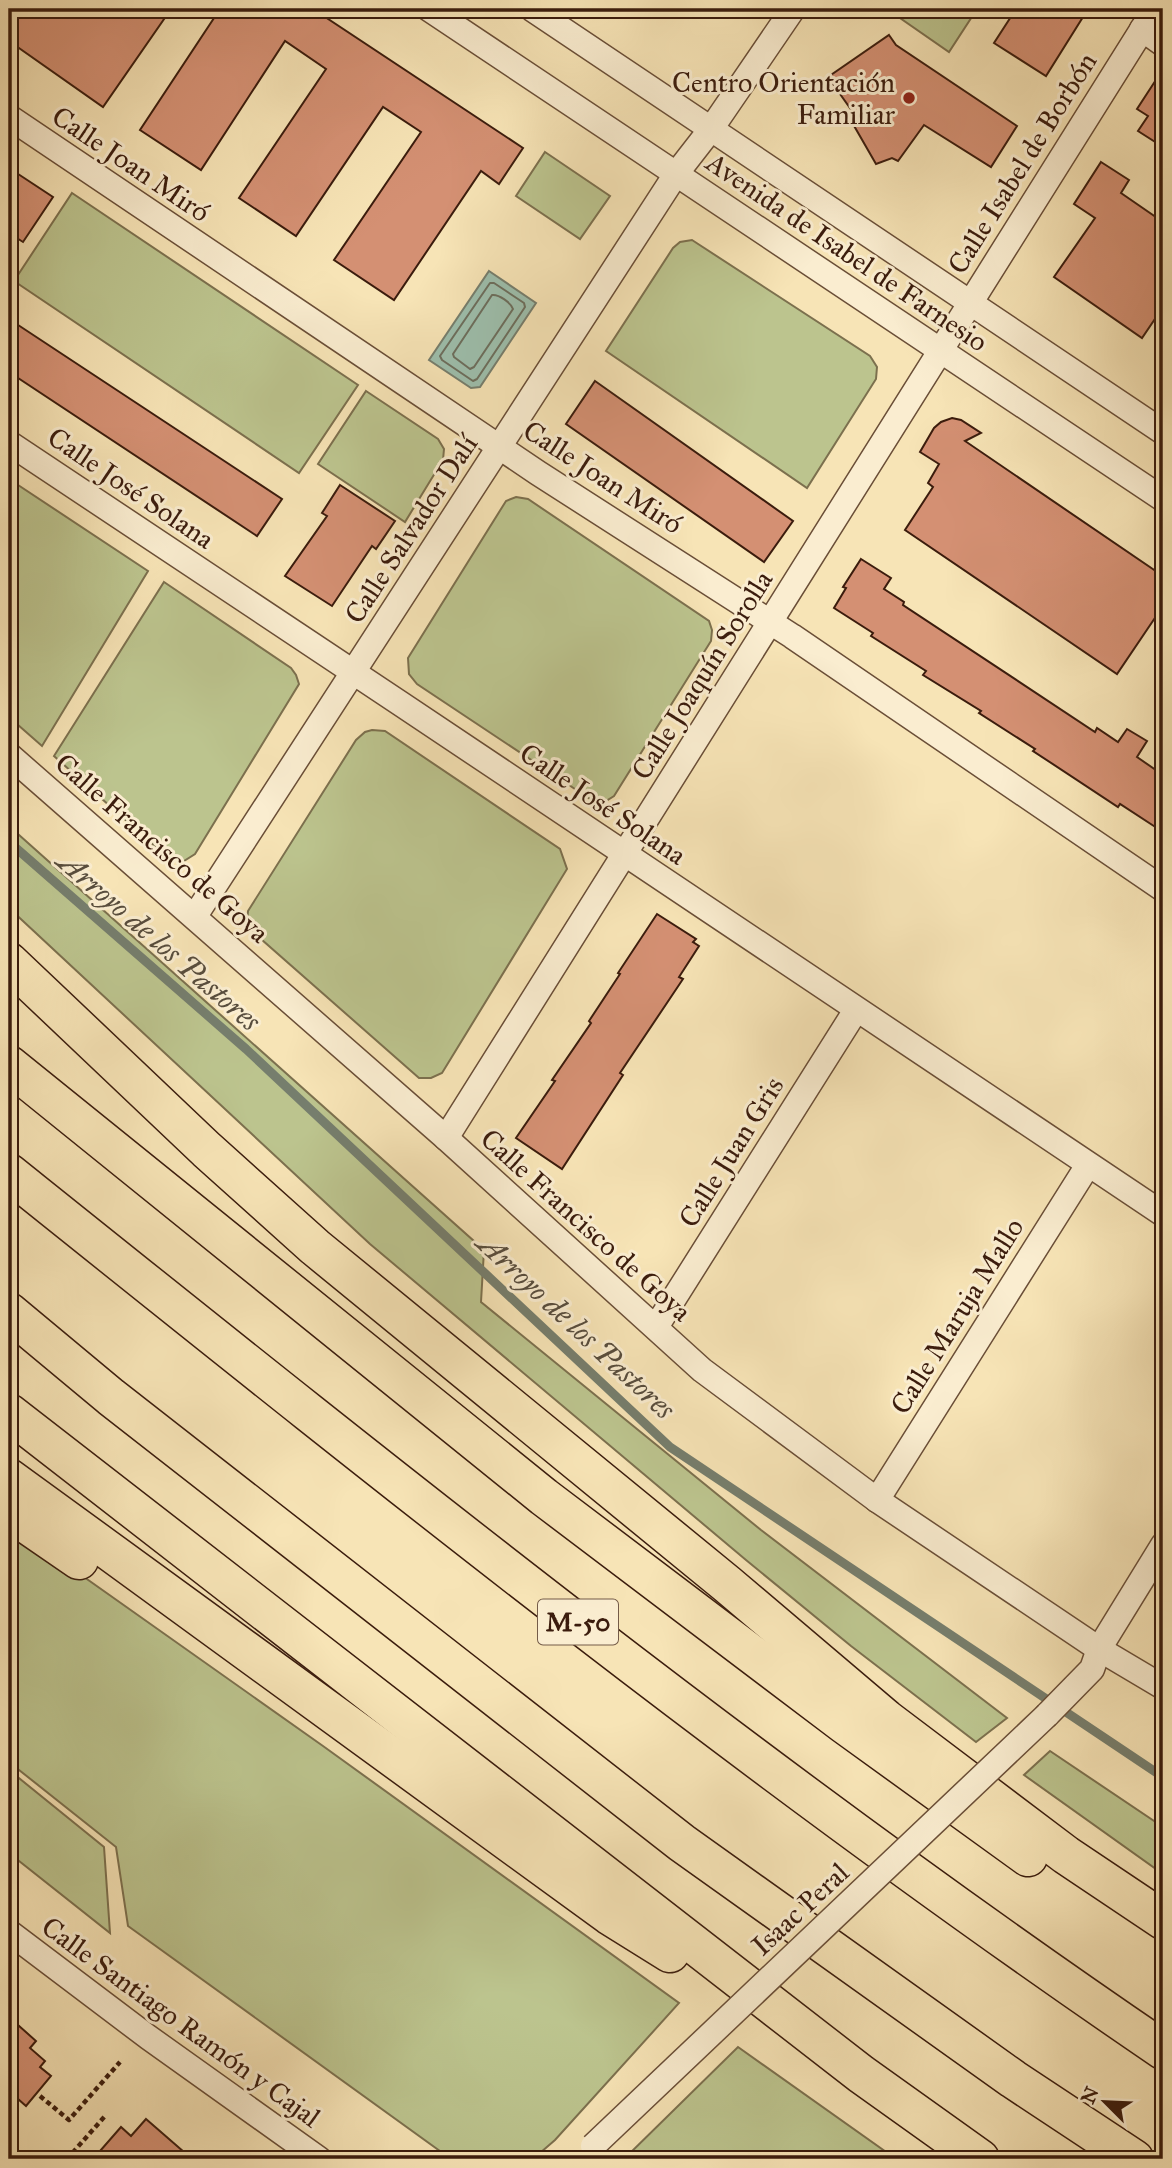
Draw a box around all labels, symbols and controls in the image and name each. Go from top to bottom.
street label: Calle Isabel de Borbón [940,46,1104,280]
place label: Centro Orientación Familiar [672,65,895,132]
marker: Centro Orientación Familiar [901,90,917,106]
street label: Calle Joan Miró [45,98,217,230]
street label: Avenida de Isabel de Farnesio [699,144,994,359]
street label: Calle Joan Miró [517,412,689,542]
street label: Calle José Solana [41,419,221,557]
street label: Calle Salvador Dalí [337,427,486,630]
street label: Calle Joaquín Sorolla [624,564,780,786]
street label: Calle José Solana [513,735,693,873]
street label: Calle Francisco de Goya [48,746,276,950]
water label: Arroyo de los Pastores [48,841,269,1040]
street label: Calle Juan Gris [671,1070,791,1234]
street label: Calle Francisco de Goya [473,1121,699,1329]
street label: Calle Maruja Mallo [883,1211,1031,1421]
water label: Arroyo de los Pastores [468,1223,683,1428]
road number: M-50 [538,1600,618,1644]
street label: Isaac Peral [744,1855,856,1963]
street label: Calle Santiago Ramón y Cajal [35,1909,328,2135]
north arrow [1070,2066,1140,2136]
text: N [1076,2083,1104,2107]

